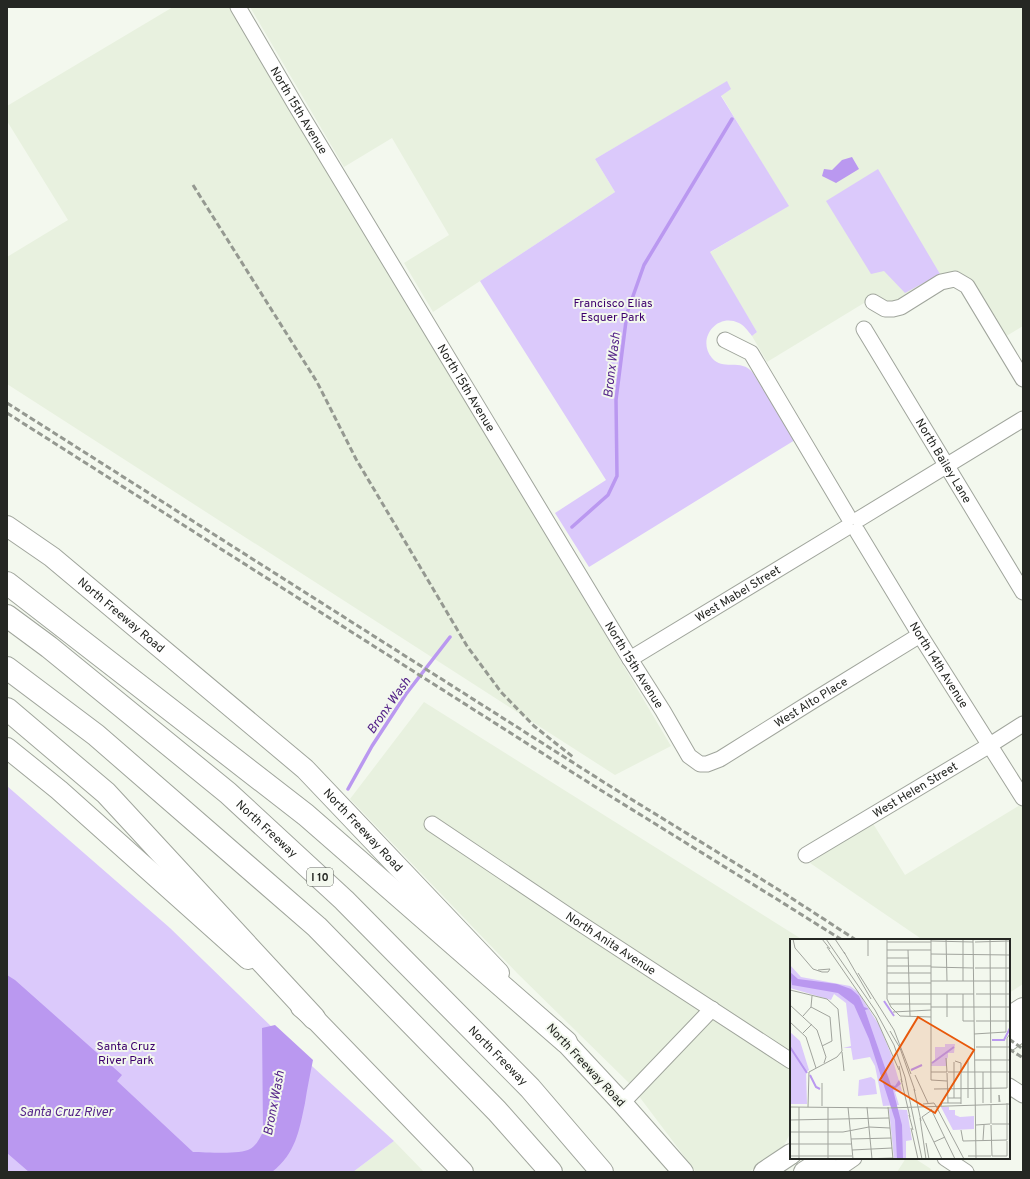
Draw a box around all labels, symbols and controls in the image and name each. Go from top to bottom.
street label: North 15th Avenue [266,64,330,158]
park label: Francisco Elias Esquer Park [573,296,653,326]
water label: Bronx Wash [601,332,625,399]
street label: North 15th Avenue [433,342,498,435]
street label: North Bailey Lane [911,416,975,507]
street label: West Mabel Street [693,562,784,627]
street label: North Freeway Road [74,575,168,657]
street label: North 15th Avenue [600,619,666,712]
street label: North 14th Avenue [905,619,971,712]
street label: West Alto Place [772,674,851,732]
water label: Bronx Wash [364,675,415,738]
street label: West Helen Street [870,759,961,822]
street label: North Freeway Road [319,786,406,876]
street label: North Freeway [232,797,300,862]
road number: I 10 [307,868,333,886]
street label: North Anita Avenue [562,909,658,980]
inset map [790,939,1010,1159]
street label: North Freeway Road [542,1020,628,1111]
street label: North Freeway [464,1023,531,1090]
park label: Santa Cruz River Park [97,1039,155,1069]
water label: Bronx Wash [261,1070,289,1137]
water label: Santa Cruz River [19,1105,114,1121]

